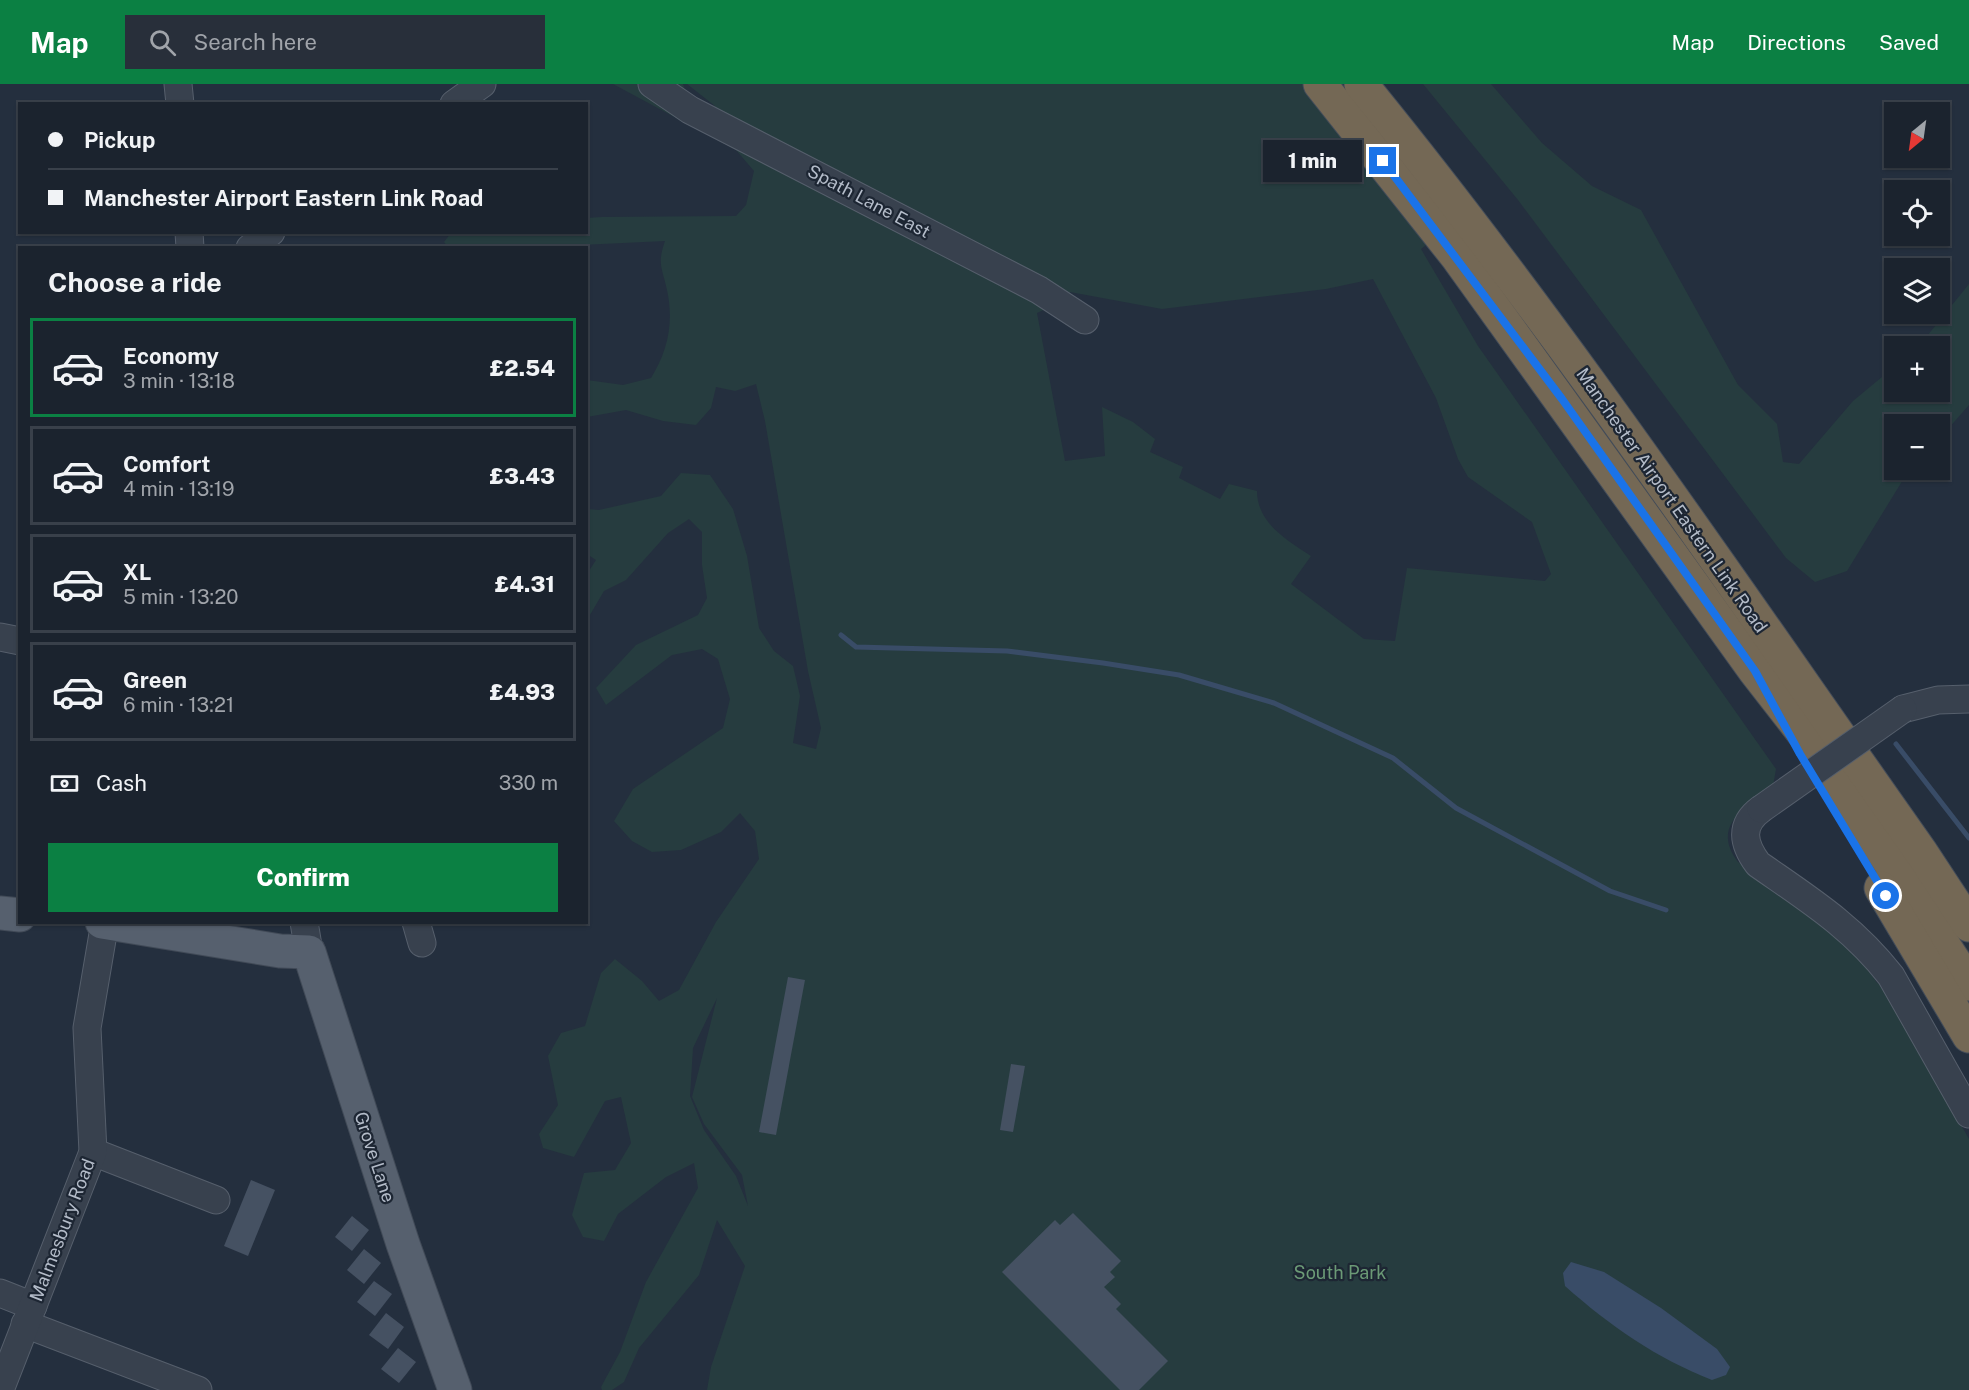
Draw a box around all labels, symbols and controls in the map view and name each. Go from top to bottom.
search box [125,15,545,69]
text: Map [30,26,89,59]
icon: search [146,26,179,59]
text: Search here [194,29,317,55]
text: Map [1672,30,1714,55]
text: Directions [1747,30,1846,55]
text: Saved [1879,30,1939,55]
north arrow [1884,102,1950,168]
map controls [1884,102,1950,480]
text: Pickup [84,127,155,153]
callout: 1 min [1263,140,1362,182]
route end [1369,147,1396,174]
text: 1 min [1288,149,1337,173]
street label: Spath Lane East [804,160,934,242]
button: locate [1884,180,1950,246]
text: Manchester Airport Eastern Link Road [84,185,484,211]
button: layers [1884,258,1950,324]
text: Choose a ride [48,266,222,298]
button: + [1884,336,1950,402]
icon: car [51,341,105,395]
text: Economy [123,343,219,369]
text: £2.54 [490,355,555,381]
street label: Manchester Airport Eastern Link Road [1572,364,1772,636]
text: 3 min · 13:18 [123,369,235,393]
button: − [1884,414,1950,480]
icon: car [51,449,105,503]
text: Comfort [123,451,210,477]
text: £3.43 [489,463,555,489]
text: 4 min · 13:19 [123,477,234,501]
icon: car [51,557,105,611]
text: XL [123,559,151,585]
text: £4.31 [495,571,555,597]
text: 5 min · 13:20 [123,585,239,609]
icon: car [51,665,105,719]
text: Green [123,667,187,693]
text: £4.93 [490,679,555,705]
text: 6 min · 13:21 [123,693,234,717]
icon: cash [48,767,81,800]
text: Cash [96,770,147,796]
text: 330 m [499,771,558,795]
button: Confirm [48,843,558,912]
route start [1872,882,1899,909]
street label: Grove Lane [350,1109,400,1205]
street label: Malmesbury Road [25,1156,99,1304]
park label: South Park [1294,1262,1386,1283]

